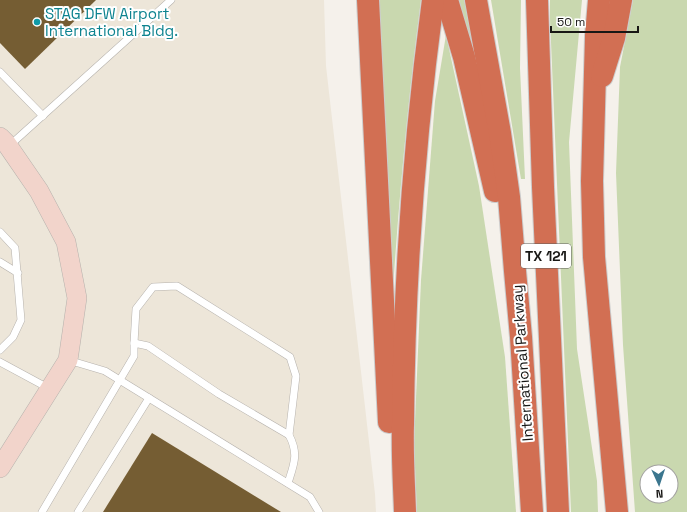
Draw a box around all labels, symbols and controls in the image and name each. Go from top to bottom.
place label: STAG DFW Airport International Bldg. [45,4,178,40]
scale bar [551,8,638,34]
text: 50 m [557,14,585,30]
marker: STAG DFW Airport International Bldg. [32,17,42,27]
road number: TX 121 [521,244,571,268]
street label: International Parkway [507,284,537,442]
north arrow [639,464,679,504]
text: N [655,487,664,501]

